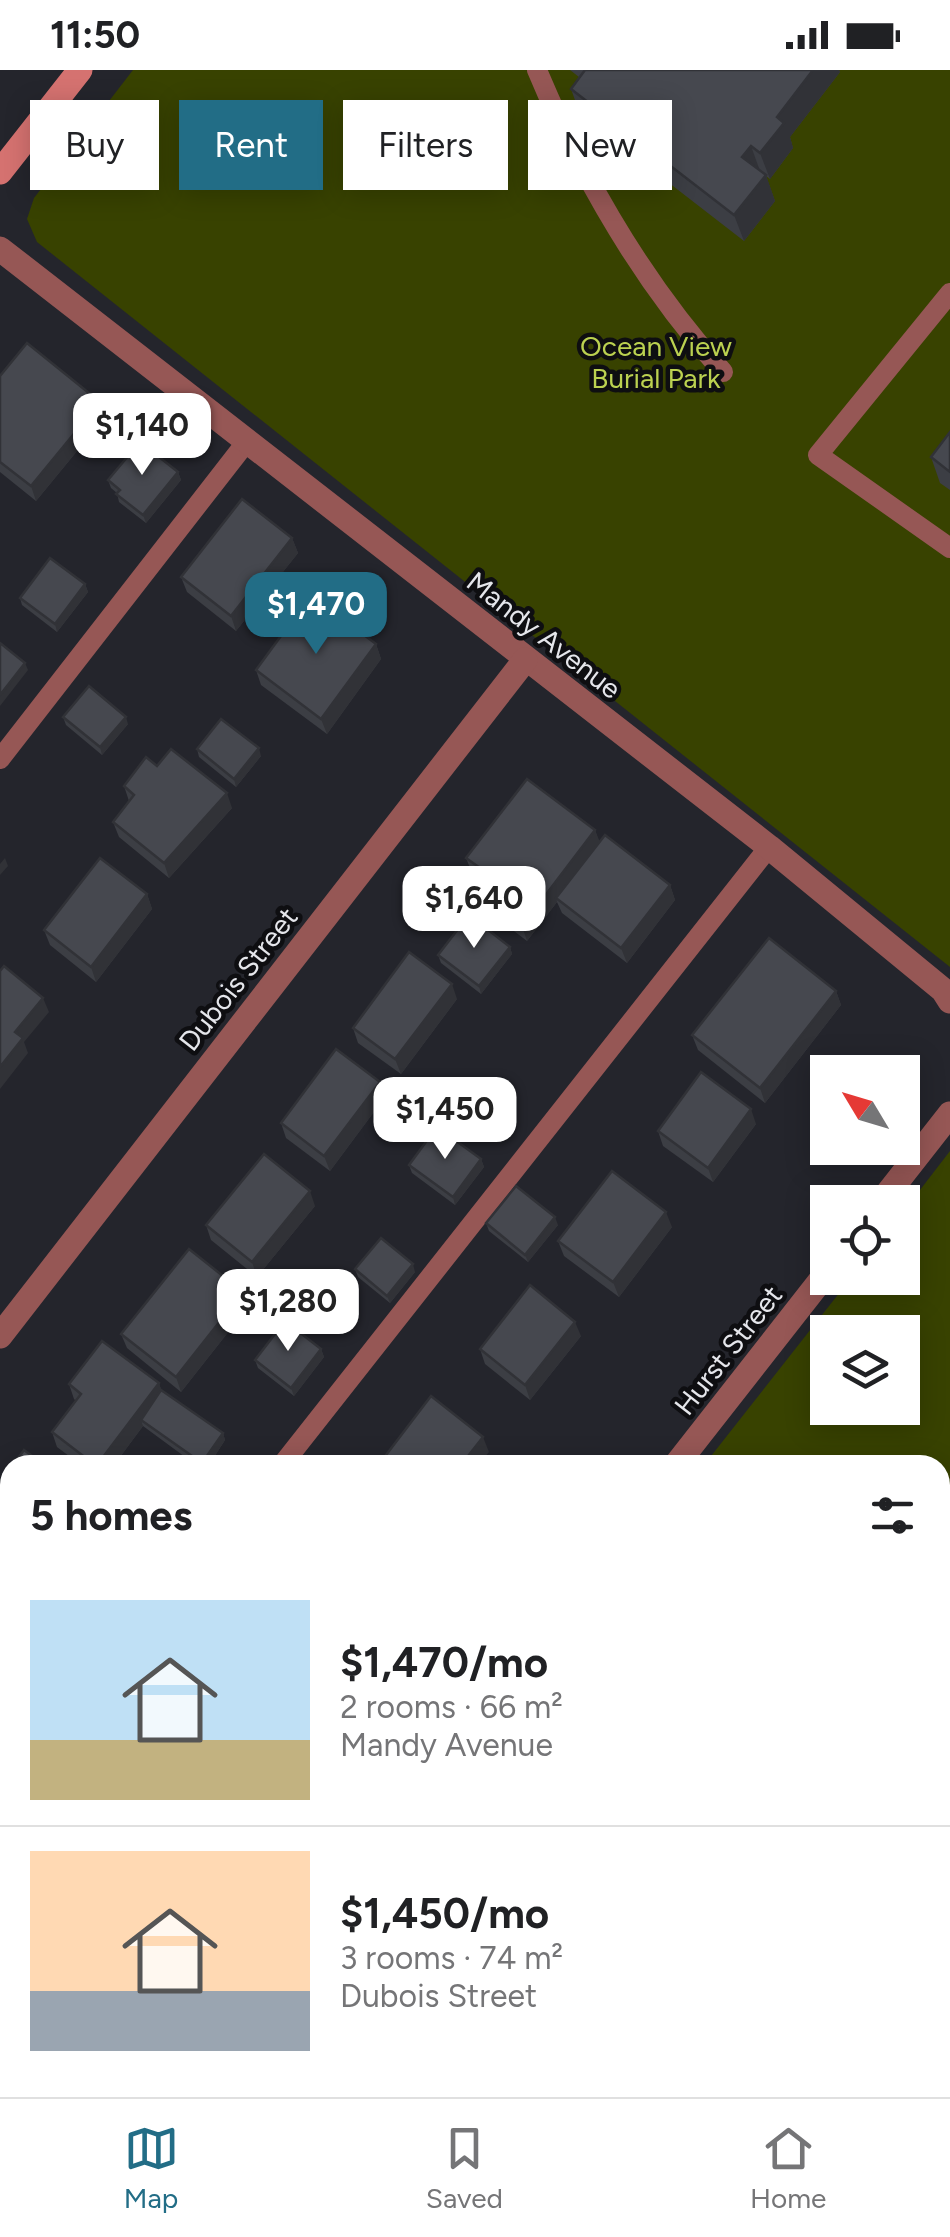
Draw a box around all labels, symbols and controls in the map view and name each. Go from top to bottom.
text: 11:50 [50,12,140,58]
chip: Buy [30,100,159,190]
chip: Rent [179,100,323,190]
chip: Filters [343,100,508,190]
chip: New [528,100,672,190]
park label: Ocean View Burial Park [580,329,732,395]
pin: $1,140 [61,393,223,478]
text: $1,140 [95,406,189,444]
street label: Mandy Avenue [460,564,628,706]
pin: $1,470 [235,572,397,657]
text: $1,470 [267,585,365,623]
pin: $1,640 [393,866,555,951]
text: $1,640 [424,879,524,917]
street label: Dubois Street [172,901,304,1057]
north arrow [810,1055,920,1165]
map controls [810,1055,920,1425]
pin: $1,450 [364,1077,526,1162]
text: $1,450 [395,1090,495,1128]
button: locate [810,1185,920,1295]
pin: $1,280 [207,1269,369,1354]
street label: Hurst Street [667,1278,789,1422]
text: $1,280 [239,1282,337,1320]
button: layers [810,1315,920,1425]
icon: filters [865,1488,920,1543]
text: 5 homes [30,1490,192,1541]
text: $1,470/mo [340,1637,548,1688]
icon: home [110,1640,230,1760]
text: 2 rooms · 66 m² [340,1688,563,1726]
text: Mandy Avenue [340,1726,553,1764]
text: $1,450/mo [340,1888,549,1939]
icon: home [110,1891,230,2011]
text: 3 rooms · 74 m² [340,1939,563,1977]
text: Dubois Street [340,1977,537,2015]
tab: Map [124,2121,179,2215]
tab: Saved [426,2121,503,2215]
tab: Home [750,2121,826,2215]

